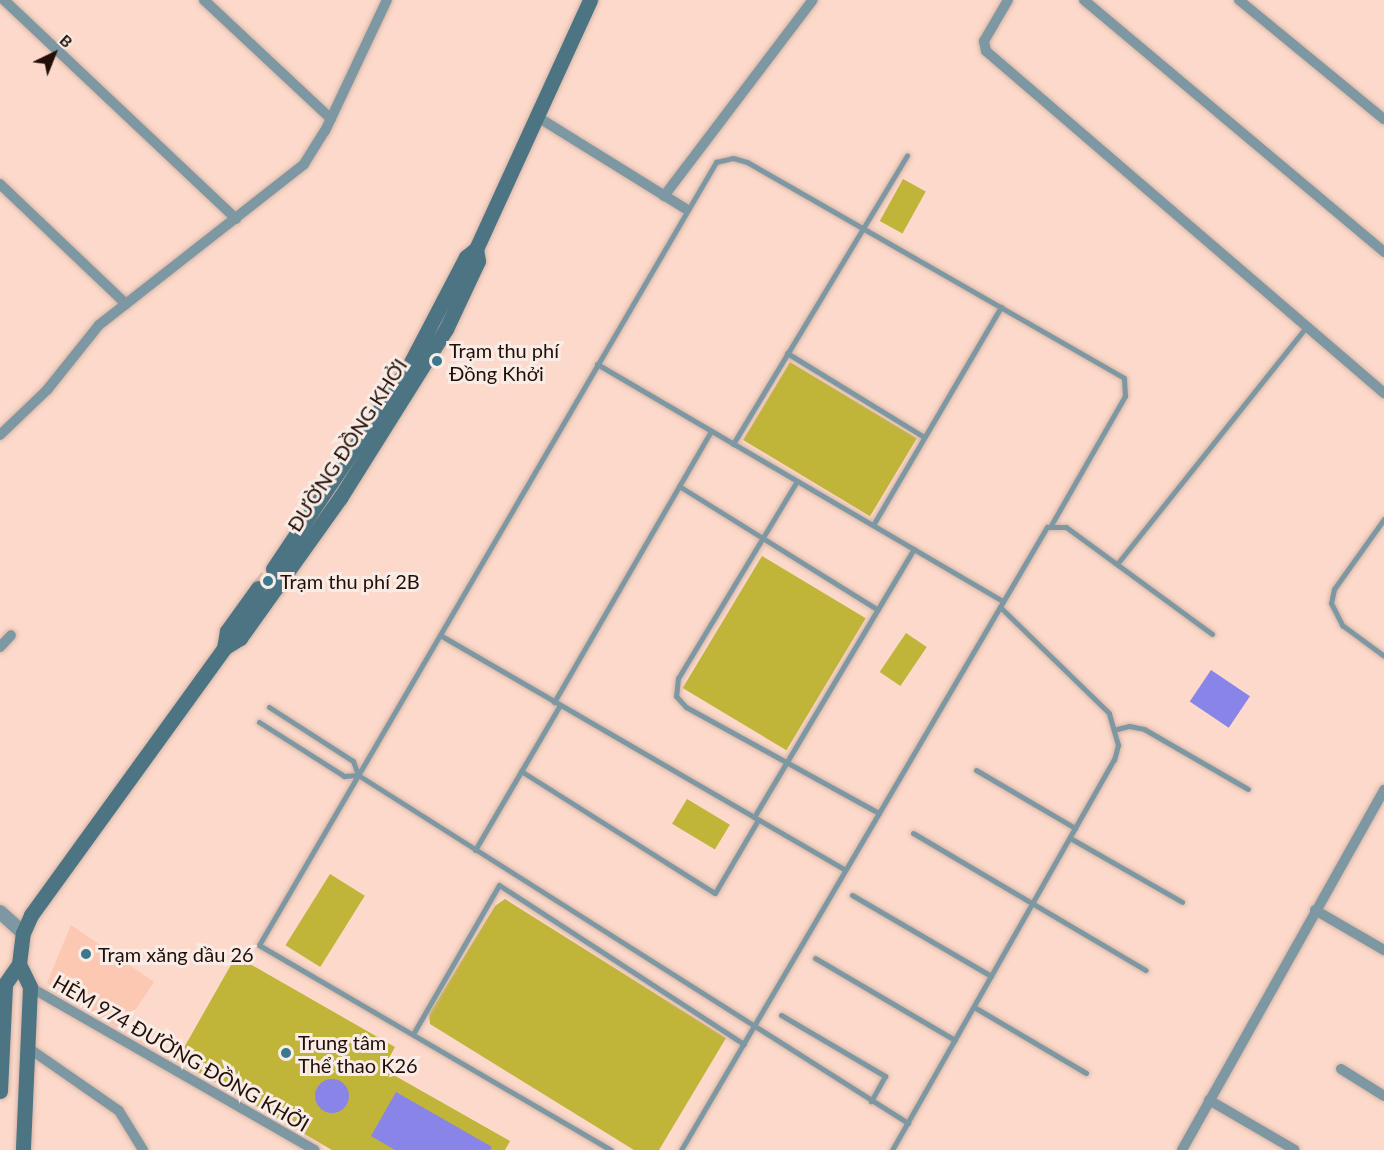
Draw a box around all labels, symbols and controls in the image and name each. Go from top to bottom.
north arrow [24,24,84,84]
text: B [56,30,77,51]
place label: Trạm thu phí Đồng Khởi [449,338,559,385]
street label: ĐƯỜNG ĐỒNG KHỞI [282,354,412,536]
marker: Trạm thu phí Đồng Khởi [430,354,444,368]
place label: Trạm thu phí 2B [280,569,420,593]
marker: Trạm thu phí 2B [261,574,275,588]
place label: Trạm xăng dầu 26 [98,942,254,966]
marker: Trạm xăng dầu 26 [79,947,93,961]
street label: HẺM 974 ĐƯỜNG ĐỒNG KHỞI [49,970,313,1136]
place label: Trung tâm Thể thao K26 [298,1030,418,1077]
marker: Trung tâm Thể thao K26 [279,1046,293,1060]

